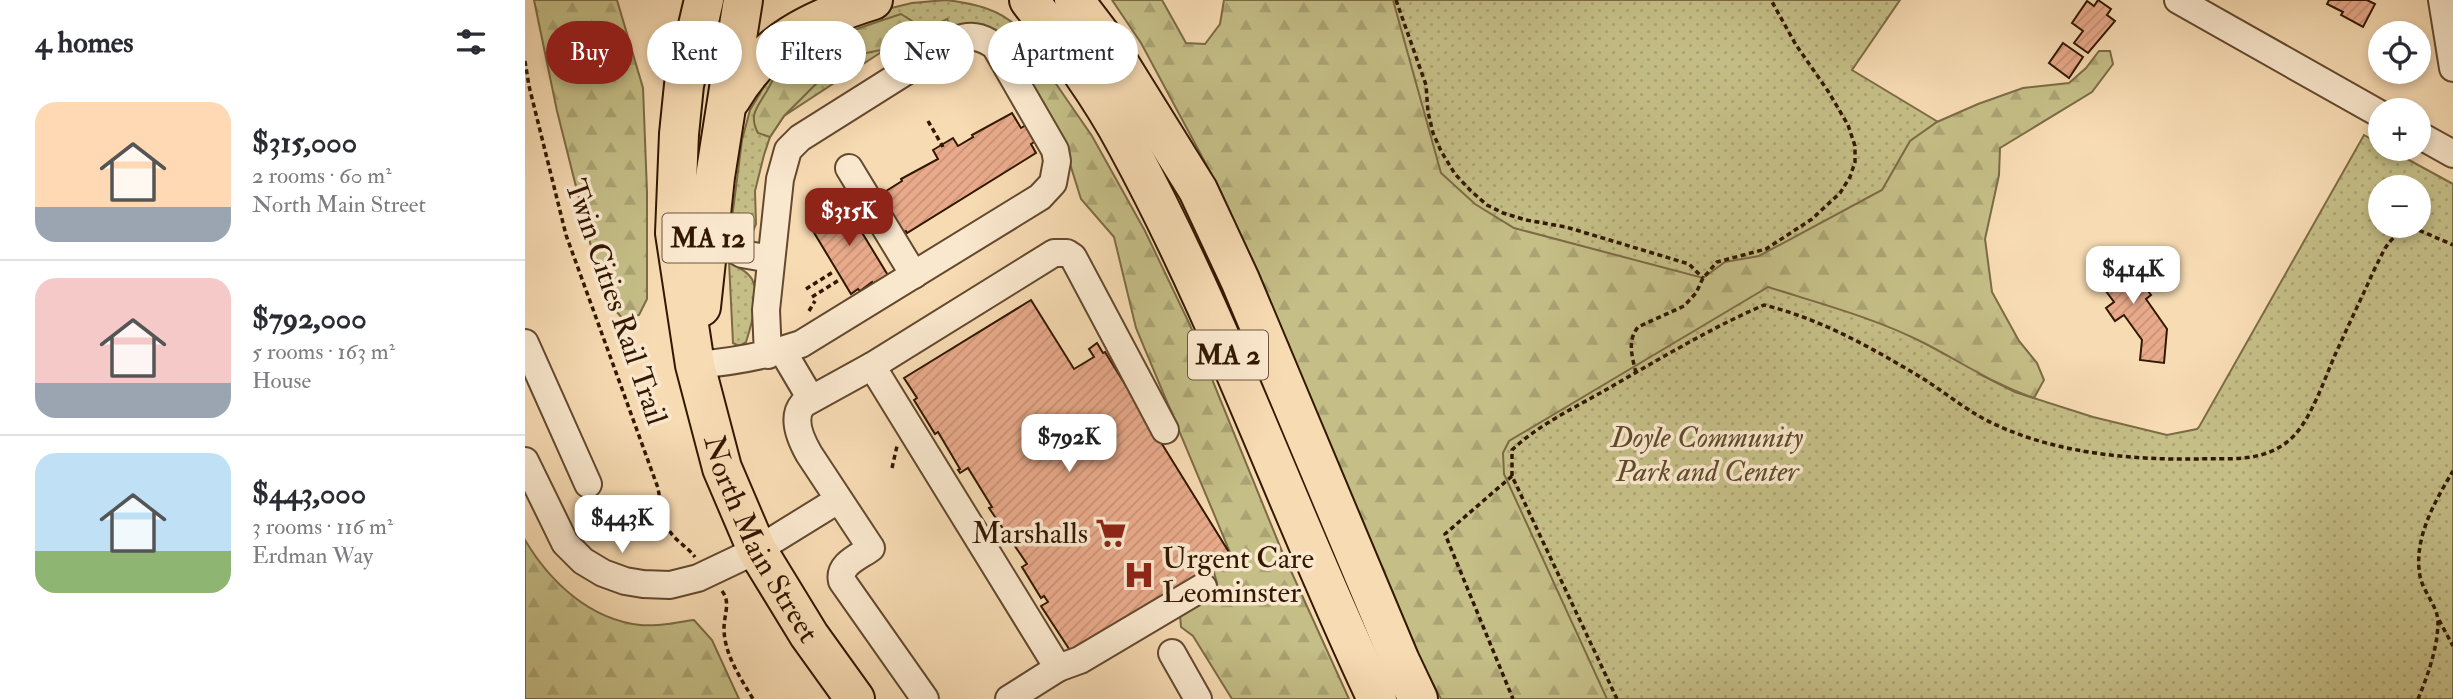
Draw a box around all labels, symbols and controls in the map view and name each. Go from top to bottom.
chip: Buy [546,21,633,84]
chip: Rent [647,21,742,84]
chip: Filters [756,21,866,84]
chip: New [880,21,974,84]
chip: Apartment [988,21,1138,84]
map controls [2368,21,2431,238]
button: locate [2368,21,2431,84]
icon: filters [452,23,490,61]
text: 4 homes [35,24,134,61]
button: + [2368,98,2431,161]
text: $315,000 [252,124,357,161]
icon: home [91,130,175,214]
text: 2 rooms · 60 m² [252,161,392,190]
street label: Twin Cities Rail Trail [557,174,675,430]
button: − [2368,175,2431,238]
pin: $315K [800,188,898,248]
text: North Main Street [252,190,426,219]
text: $315K [821,196,877,225]
road number: MA 12 [663,214,753,262]
pin: $414K [2084,246,2182,306]
text: $414K [2102,254,2164,283]
text: $792,000 [252,300,367,337]
icon: home [91,306,175,390]
road number: MA 2 [1188,330,1268,380]
text: 5 rooms · 163 m² [252,337,395,366]
text: House [252,366,311,395]
pin: $792K [1020,414,1118,474]
park label: Doyle Community Park and Center [1610,419,1804,490]
text: $792K [1037,422,1101,451]
street label: North Main Street [696,431,827,650]
text: $443,000 [252,475,366,512]
icon: home [91,481,175,565]
pin: $443K [573,496,671,555]
text: $443K [591,503,653,532]
text: 3 rooms · 116 m² [252,512,393,541]
place label: Marshalls [972,515,1088,552]
supermarket icon: Marshalls [1094,516,1128,550]
place label: Urgent Care Leominster [1162,540,1314,611]
text: Erdman Way [252,541,373,570]
hospital icon: Urgent Care Leominster [1122,558,1156,592]

